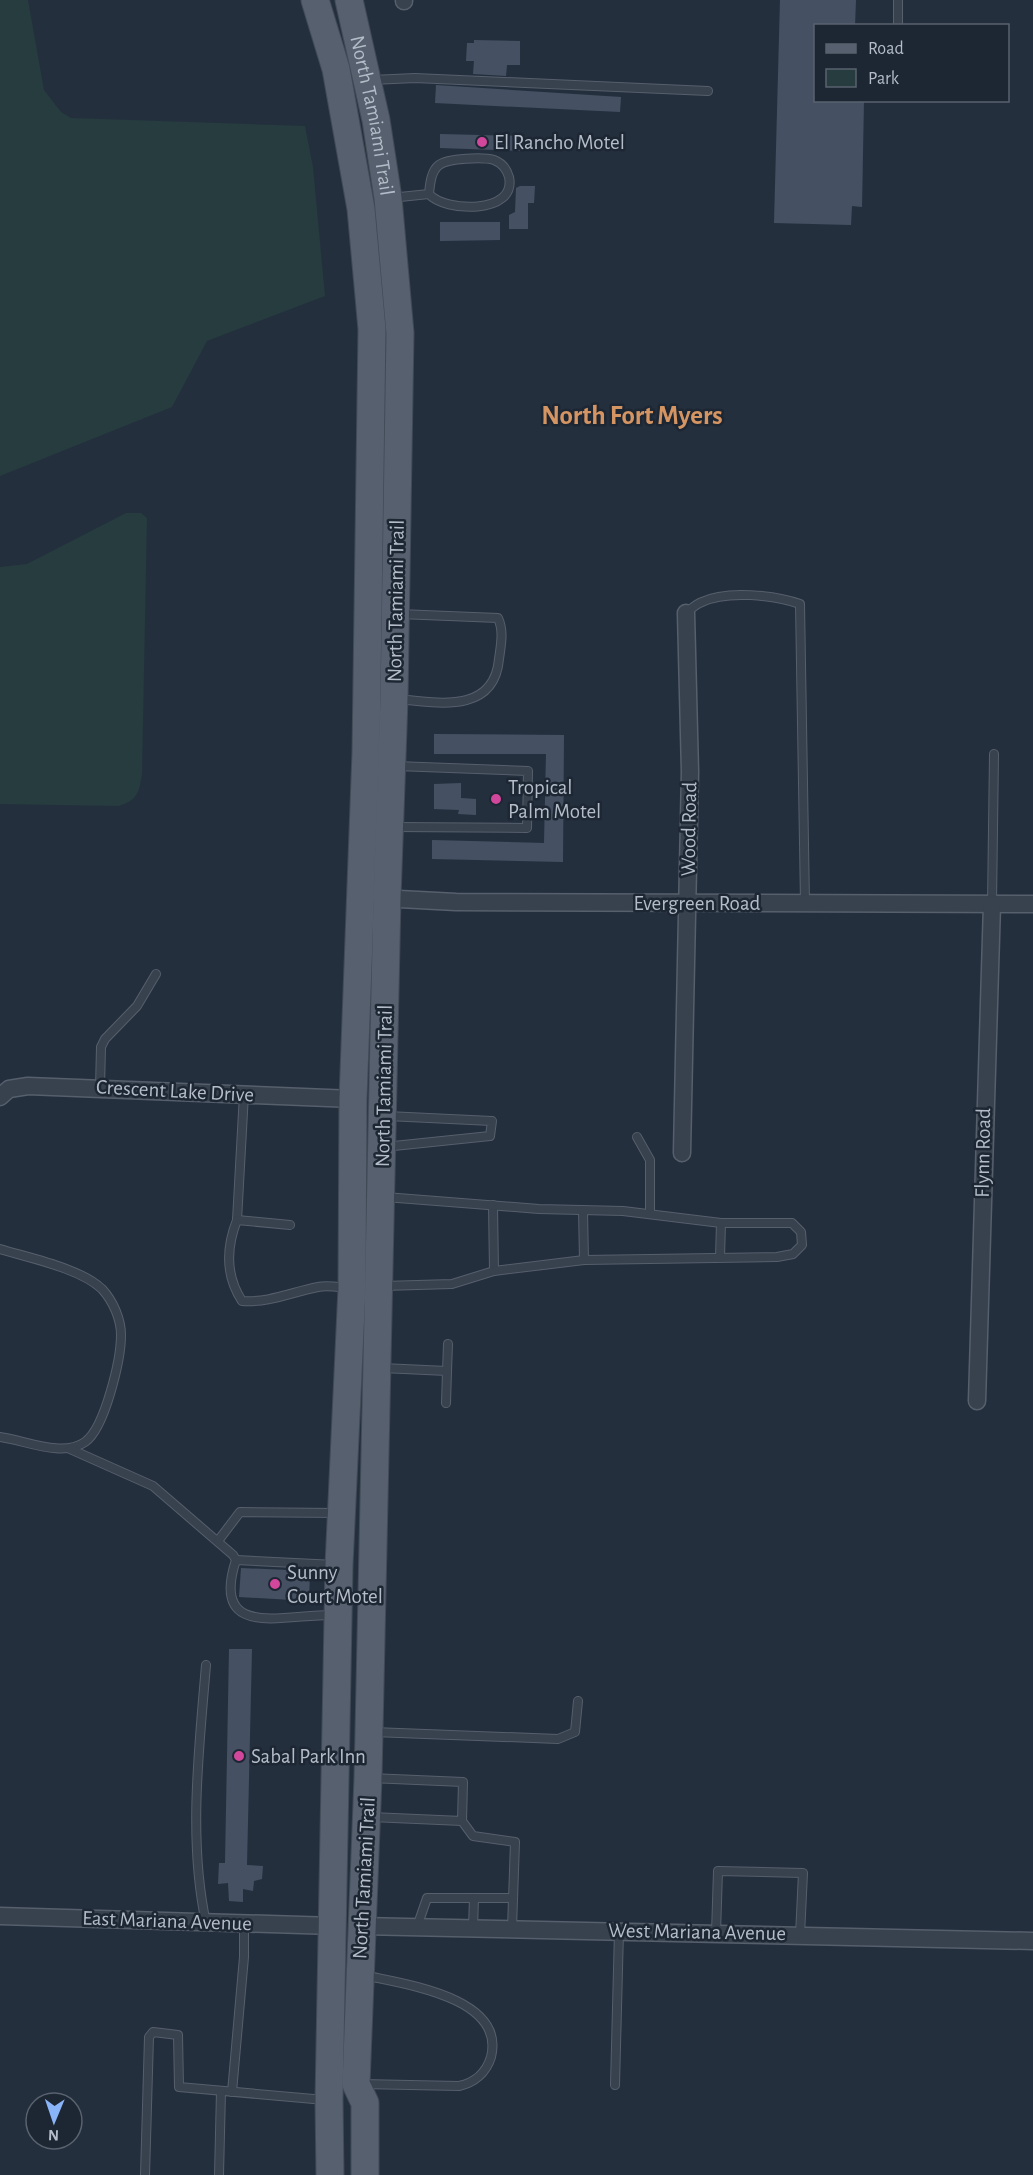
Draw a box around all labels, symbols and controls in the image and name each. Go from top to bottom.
legend [814,24,1009,102]
street label: North Tamiami Trail [347,33,398,197]
text: Road [868,40,904,58]
text: Park [868,70,900,88]
place label: El Rancho Motel [494,132,625,153]
marker: El Rancho Motel [475,135,489,149]
district label: North Fort Myers [541,402,723,430]
street label: North Tamiami Trail [384,520,408,682]
place label: Tropical Palm Motel [508,777,601,822]
street label: Wood Road [678,781,700,876]
marker: Tropical Palm Motel [489,792,503,806]
street label: Evergreen Road [634,893,761,914]
street label: North Tamiami Trail [372,1005,396,1167]
street label: Crescent Lake Drive [96,1076,254,1106]
street label: Flynn Road [972,1108,994,1198]
place label: Sunny Court Motel [287,1562,383,1607]
marker: Sunny Court Motel [268,1577,282,1591]
place label: Sabal Park Inn [251,1746,366,1767]
marker: Sabal Park Inn [232,1749,246,1763]
street label: North Tamiami Trail [349,1796,379,1960]
street label: East Mariana Avenue [82,1908,252,1934]
street label: West Mariana Avenue [608,1920,786,1944]
north arrow [24,2091,84,2151]
text: N [48,2127,59,2143]

